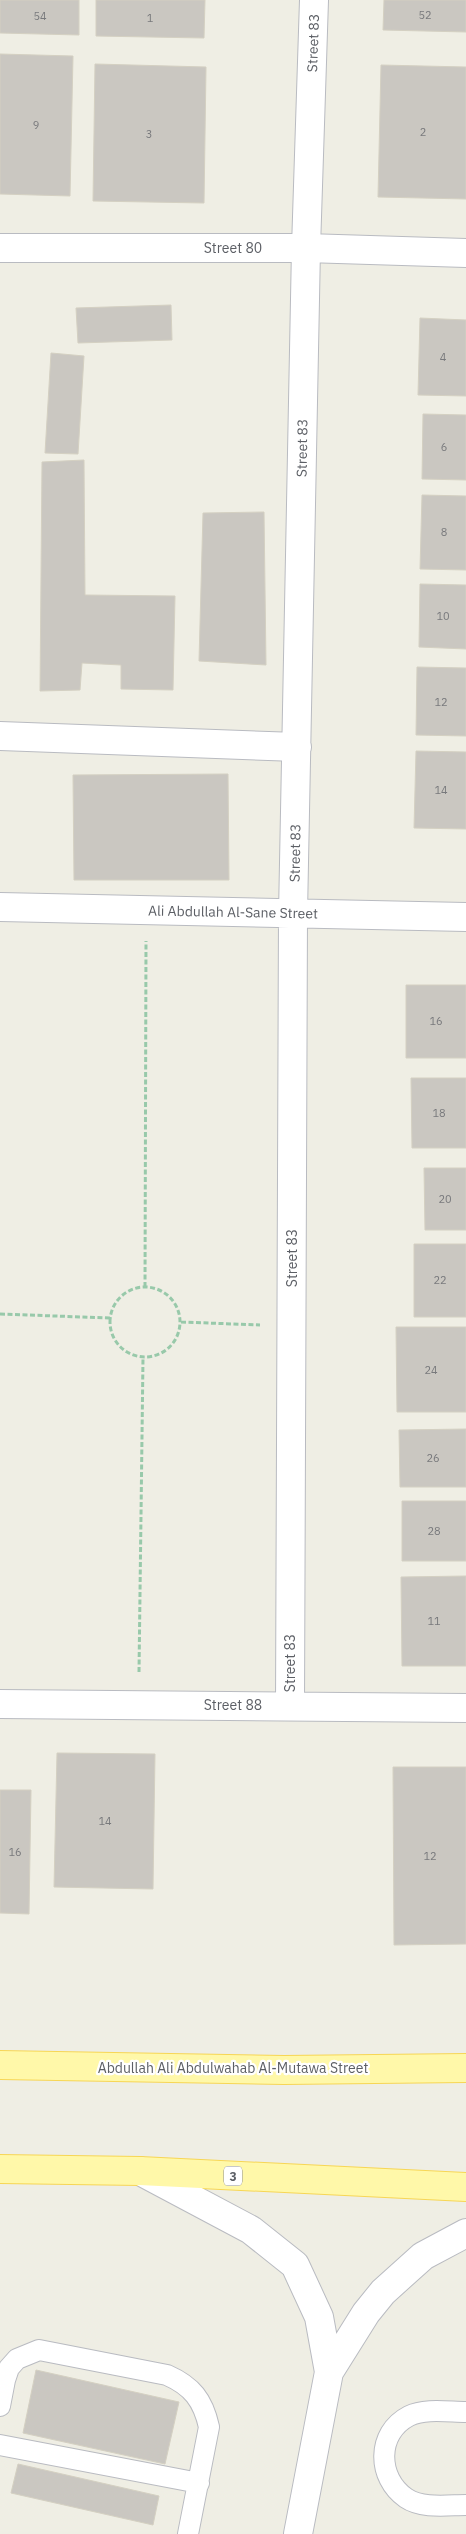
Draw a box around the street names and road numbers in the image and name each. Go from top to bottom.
street label: Street 83 [303,13,323,73]
street label: Street 80 [204,239,262,257]
street label: Street 83 [292,419,312,477]
street label: Street 83 [285,824,305,882]
street label: Ali Abdullah Al-Sane Street [148,902,318,922]
street label: Street 83 [283,1229,301,1287]
street label: Street 83 [281,1634,299,1692]
street label: Street 88 [204,1696,262,1714]
street label: Abdullah Ali Abdulwahab Al-Mutawa Street [98,2059,368,2077]
road number: 3 [224,2166,242,2186]

